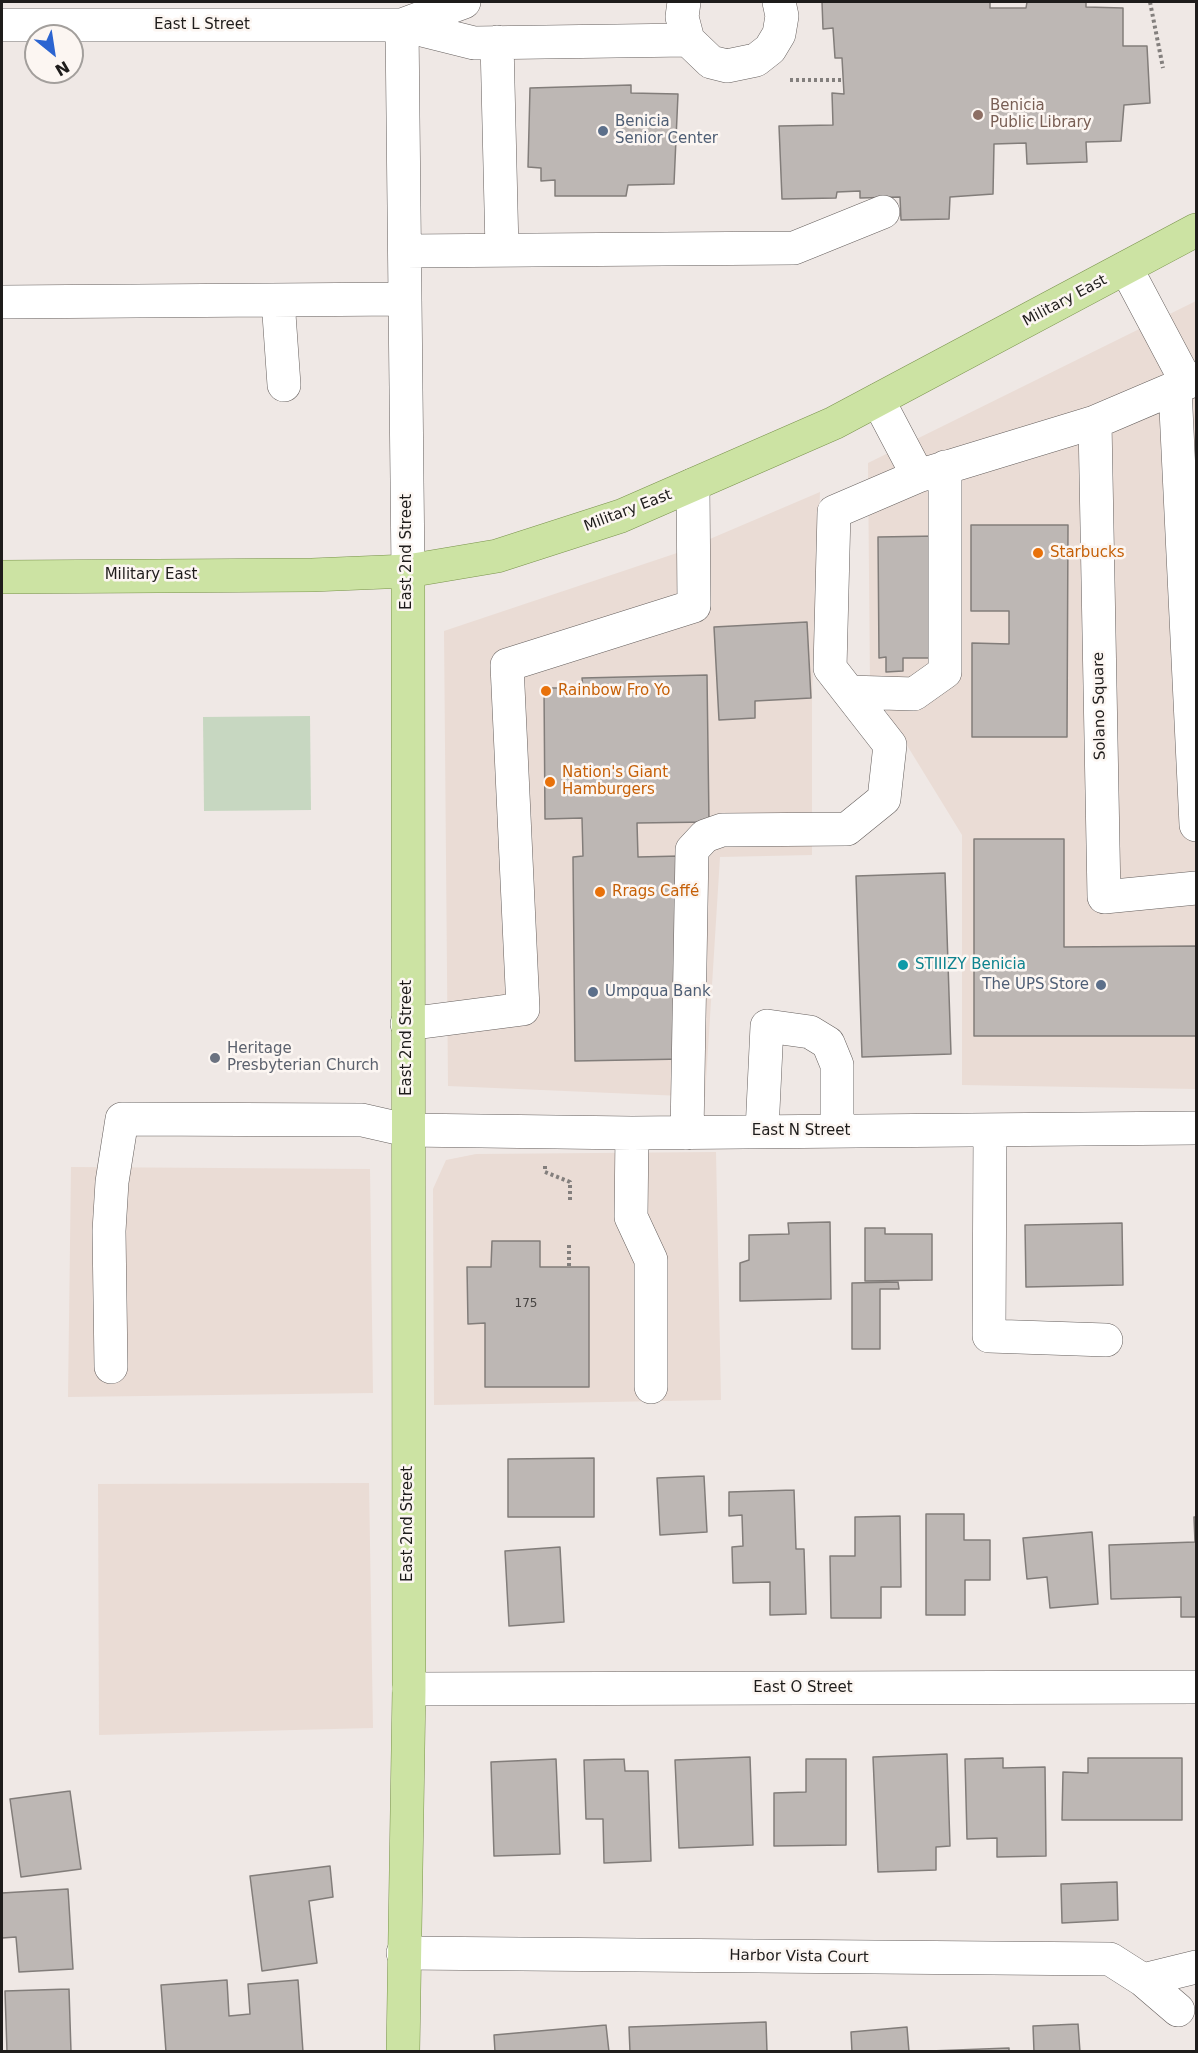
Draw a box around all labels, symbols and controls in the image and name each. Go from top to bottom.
street label: East L Street [154,16,250,34]
north arrow [24,24,84,84]
text: N [52,57,73,80]
place label: Benicia Public Library [990,97,1092,132]
marker: Benicia Public Library [971,108,985,122]
place label: Benicia Senior Center [615,113,718,148]
marker: Benicia Senior Center [596,124,610,138]
street label: Military East [1020,271,1110,331]
street label: Military East [582,486,674,536]
street label: East 2nd Street [398,494,416,610]
place label: Starbucks [1050,544,1125,562]
marker: Starbucks [1031,546,1045,560]
street label: Military East [105,566,197,584]
street label: Solano Square [1090,652,1110,760]
place label: Rainbow Fro Yo [558,682,670,700]
marker: Rainbow Fro Yo [539,684,553,698]
place label: Nation's Giant Hamburgers [562,764,668,799]
marker: Nation's Giant Hamburgers [543,775,557,789]
place label: Rrags Caffé [612,883,699,901]
marker: Rrags Caffé [593,885,607,899]
place label: STIIIZY Benicia [915,956,1026,974]
marker: STIIIZY Benicia [896,958,910,972]
place label: The UPS Store [982,976,1089,994]
marker: The UPS Store [1094,978,1108,992]
street label: East 2nd Street [398,980,416,1096]
place label: Umpqua Bank [605,983,711,1001]
marker: Umpqua Bank [586,985,600,999]
place label: Heritage Presbyterian Church [227,1040,379,1075]
marker: Heritage Presbyterian Church [208,1051,222,1065]
street label: East N Street [752,1122,850,1140]
house number: 175 [515,1297,537,1311]
street label: East 2nd Street [399,1466,417,1582]
street label: East O Street [753,1679,853,1697]
street label: Harbor Vista Court [729,1947,869,1967]

